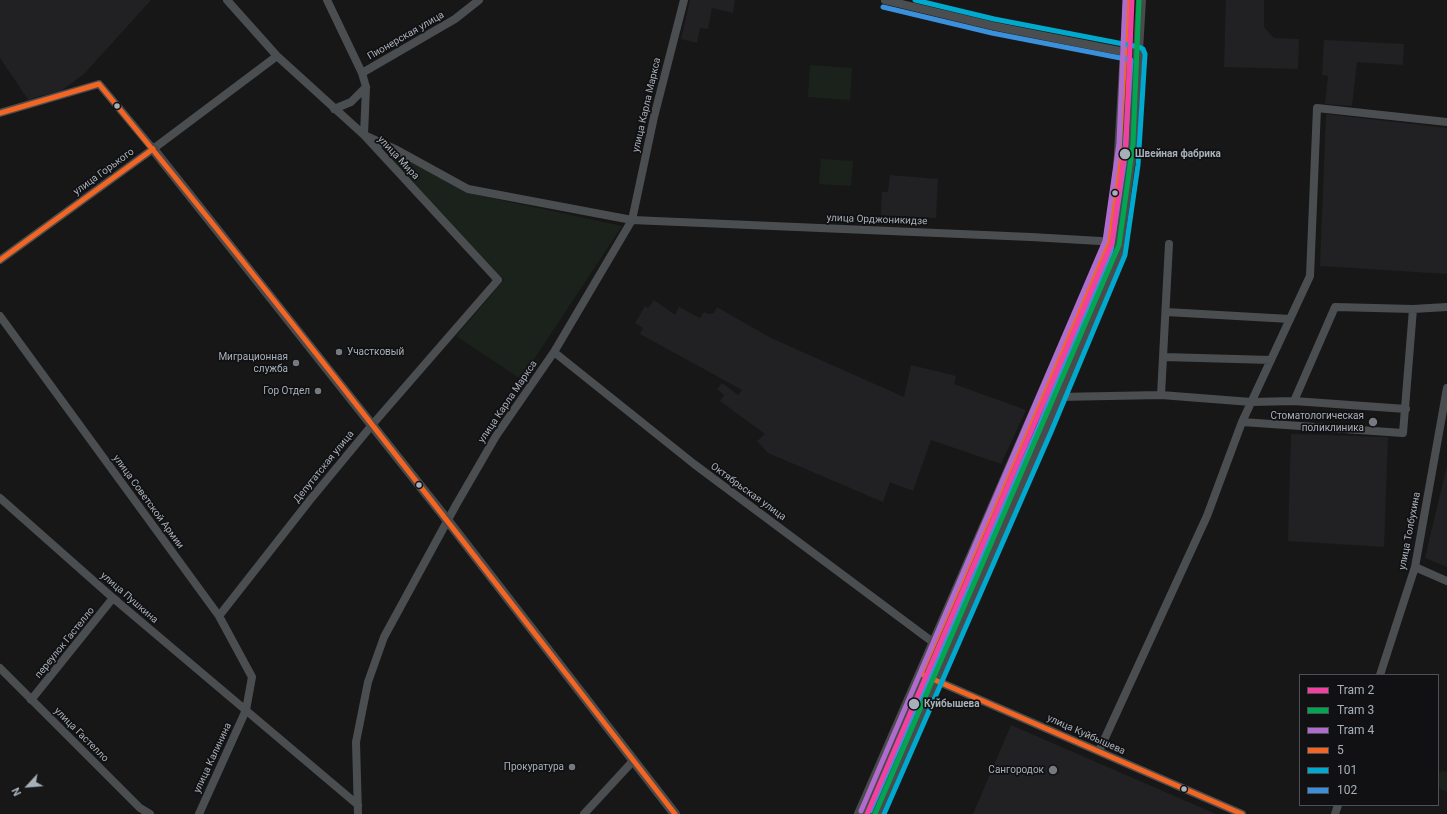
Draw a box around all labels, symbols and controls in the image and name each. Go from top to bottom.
street label: Пионерская улица [365,9,447,63]
street label: улица Карла Маркса [630,56,664,154]
unlabelled marker [112,101,122,111]
street label: улица Мира [375,134,421,182]
street label: улица Горького [71,146,137,198]
marker: Швейная фабрика [1118,147,1132,161]
place label: Швейная фабрика [1135,148,1221,160]
unlabelled marker [1110,188,1120,198]
street label: улица Орджоникидзе [826,212,928,228]
place label: Участковый [347,346,404,358]
marker: Участковый [334,347,344,357]
place label: Миграционная служба [218,351,288,374]
marker: Миграционная служба [291,358,301,368]
street label: улица Карла Маркса [476,359,540,445]
place label: Гор Отдел [263,385,310,397]
marker: Гор Отдел [313,386,323,396]
place label: Стоматологическая поликлиника [1270,410,1364,434]
marker: Стоматологическая поликлиника [1367,416,1379,428]
street label: Депутатская улица [291,429,357,505]
street label: улица Советской Армии [110,453,186,551]
street label: Октябрьская улица [708,461,788,523]
unlabelled marker [414,480,424,490]
street label: улица Толбухина [1397,491,1423,571]
street label: улица Пушкина [98,570,160,626]
street label: переулок Гастелло [33,605,97,681]
legend [1299,674,1439,806]
text: Tram 2 [1337,683,1374,697]
marker: Куйбышева [907,697,921,711]
place label: Куйбышева [924,698,980,710]
text: Tram 3 [1337,703,1374,717]
street label: улица Гастелло [51,705,111,765]
street label: улица Куйбышева [1045,712,1127,758]
street label: улица Калинина [191,721,235,795]
text: Tram 4 [1337,723,1374,737]
text: 5 [1337,743,1344,757]
place label: Прокуратура [504,761,564,773]
marker: Прокуратура [567,762,577,772]
text: 101 [1337,763,1357,777]
place label: Сангородок [988,764,1044,776]
marker: Сангородок [1047,764,1059,776]
north arrow [8,766,48,806]
text: 102 [1337,783,1357,797]
unlabelled marker [1179,784,1189,794]
text: N [9,785,24,798]

